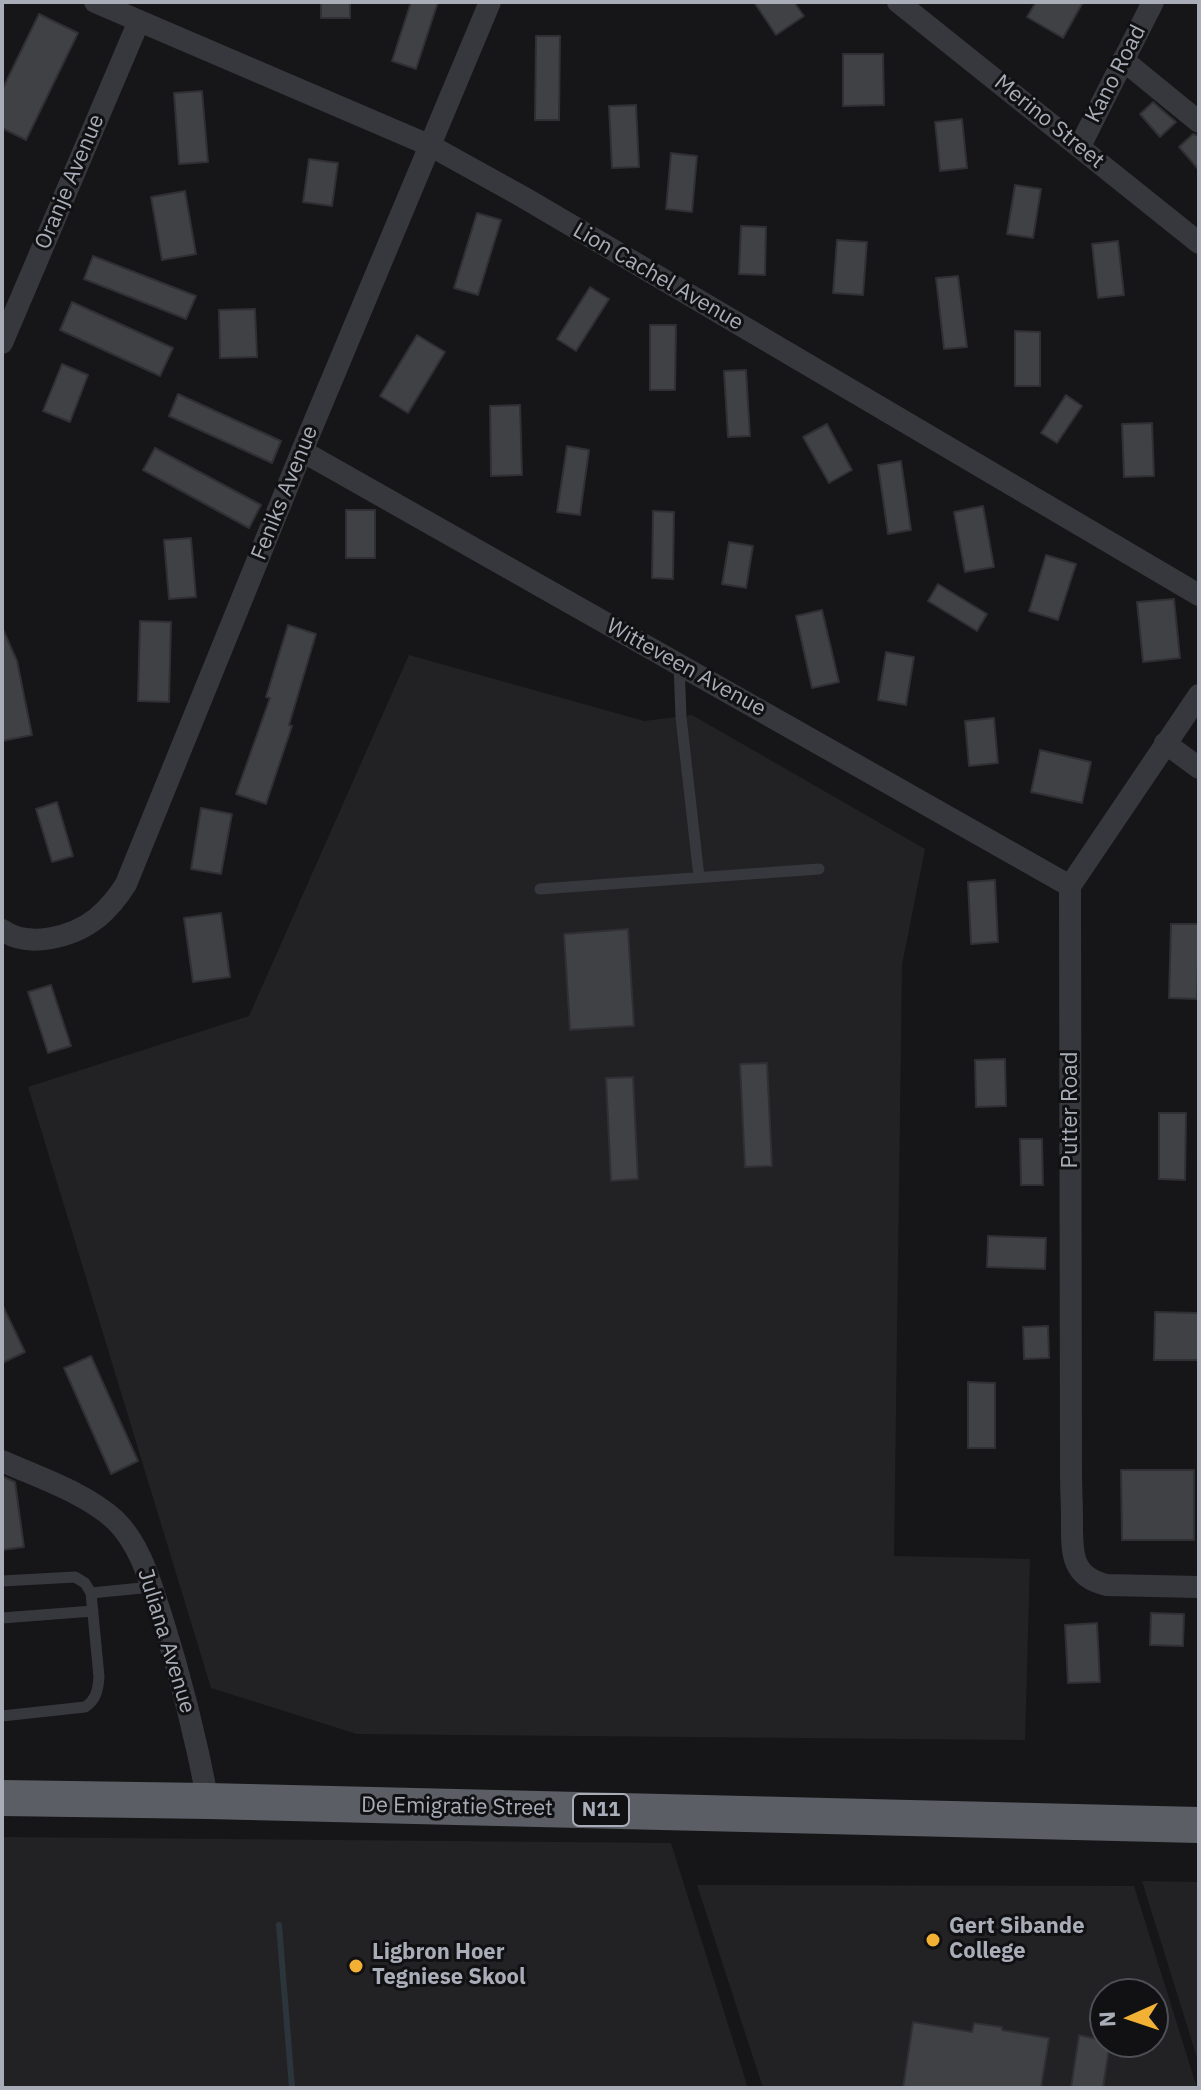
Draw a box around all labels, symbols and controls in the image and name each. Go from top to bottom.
street label: Kano Road [1080,21,1152,127]
street label: Merino Street [989,70,1109,174]
street label: Oranje Avenue [30,111,110,253]
street label: Lion Cachel Avenue [568,218,748,336]
street label: Feniks Avenue [246,422,324,564]
street label: Witteveen Avenue [602,613,770,723]
street label: Putter Road [1058,1052,1084,1168]
street label: Juliana Avenue [131,1565,201,1717]
street label: De Emigratie Street [361,1792,553,1822]
road number: N11 [573,1794,629,1826]
place label: Gert Sibande College [949,1914,1085,1966]
marker: Gert Sibande College [924,1931,942,1949]
place label: Ligbron Hoer Tegniese Skool [372,1940,526,1992]
marker: Ligbron Hoer Tegniese Skool [347,1957,365,1975]
north arrow [1089,1978,1169,2058]
text: N [1092,2010,1121,2028]

